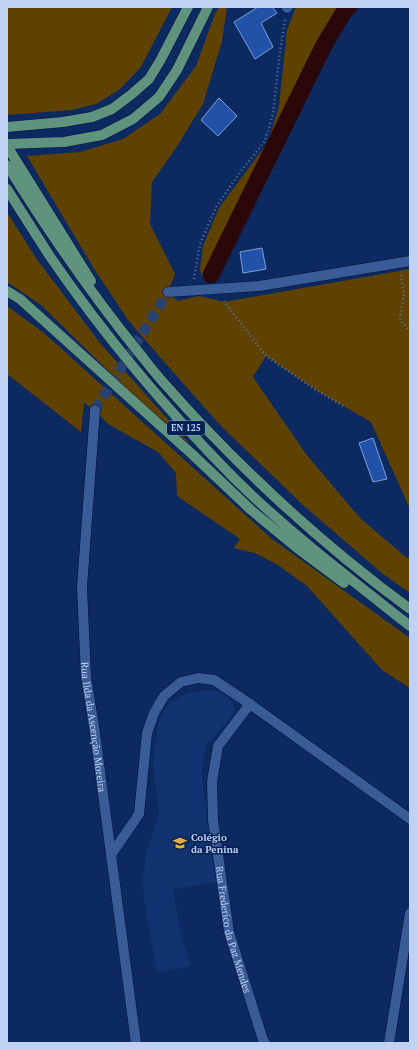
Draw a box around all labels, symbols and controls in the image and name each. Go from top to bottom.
road number: EN 125 [167,421,205,435]
street label: Rua Ilda da Ascenção Moreira [78,661,109,793]
place label: Colégio da Penina [191,831,239,856]
school or university icon: Colégio da Penina [172,835,188,851]
street label: Rua Frederico da Paz Mendes [213,865,254,995]

